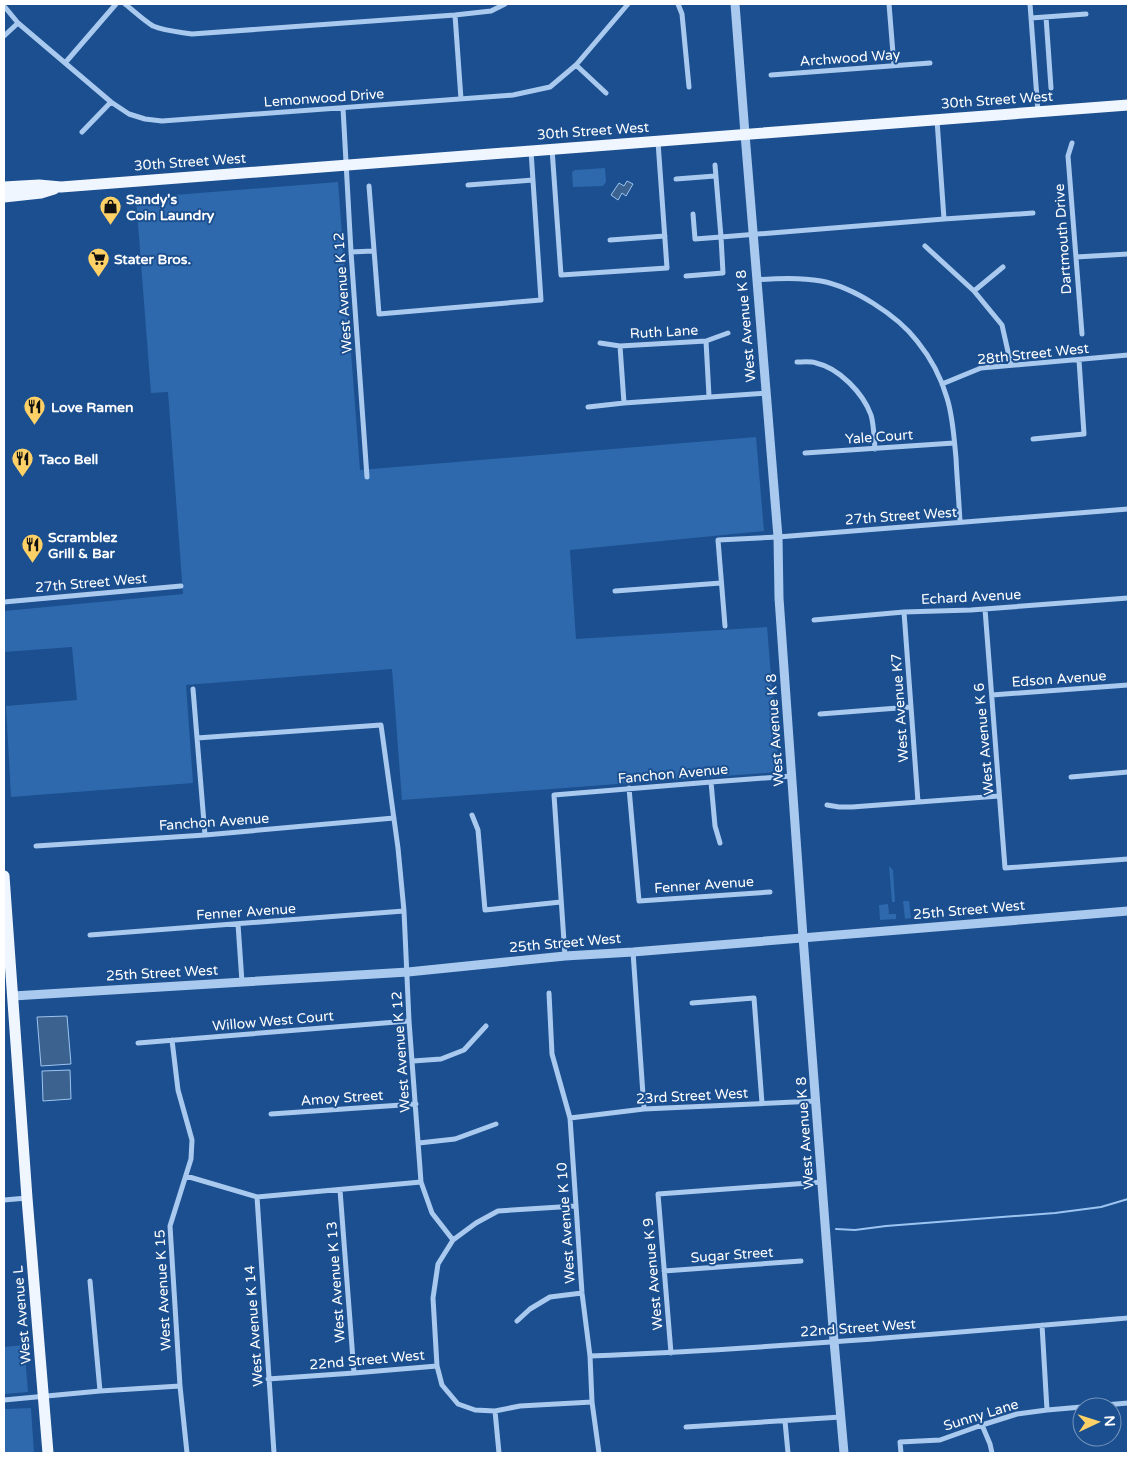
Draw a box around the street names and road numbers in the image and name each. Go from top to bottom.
street label: Archwood Way [799,46,901,70]
street label: Lemonwood Drive [263,85,385,111]
street label: 30th Street West [940,88,1054,112]
street label: 30th Street West [536,119,650,143]
street label: 30th Street West [133,150,247,174]
street label: Dartmouth Drive [1051,183,1075,295]
street label: West Avenue K 12 [330,232,356,354]
street label: West Avenue K 8 [733,269,759,383]
street label: Ruth Lane [629,322,699,342]
street label: 28th Street West [976,340,1090,368]
street label: Yale Court [844,426,914,448]
street label: 27th Street West [844,504,958,528]
street label: 27th Street West [34,570,148,596]
street label: Echard Avenue [920,586,1022,608]
street label: West Avenue K7 [888,653,912,763]
street label: Edson Avenue [1011,667,1107,691]
street label: West Avenue K 8 [763,673,787,787]
street label: West Avenue K 6 [971,682,997,796]
street label: Fanchon Avenue [617,761,729,787]
street label: Fanchon Avenue [158,810,270,834]
street label: Fenner Avenue [654,873,755,897]
street label: 25th Street West [912,897,1026,923]
street label: Fenner Avenue [196,900,297,924]
street label: 25th Street West [508,930,622,956]
street label: 25th Street West [106,962,219,984]
street label: West Avenue K 12 [388,991,414,1113]
street label: Willow West Court [212,1007,335,1035]
street label: West Avenue K 8 [793,1076,817,1190]
street label: 23rd Street West [635,1085,749,1107]
street label: Amoy Street [300,1087,385,1109]
street label: West Avenue K 10 [553,1162,579,1284]
street label: West Avenue K 9 [640,1217,666,1331]
street label: West Avenue K 13 [323,1221,349,1343]
street label: West Avenue K 15 [151,1229,175,1351]
street label: Sugar Street [690,1244,775,1266]
street label: West Avenue L [9,1265,35,1365]
street label: West Avenue K 14 [241,1265,267,1387]
street label: 22nd Street West [800,1315,917,1341]
street label: 22nd Street West [309,1346,426,1374]
street label: Sunny Lane [941,1396,1021,1434]

